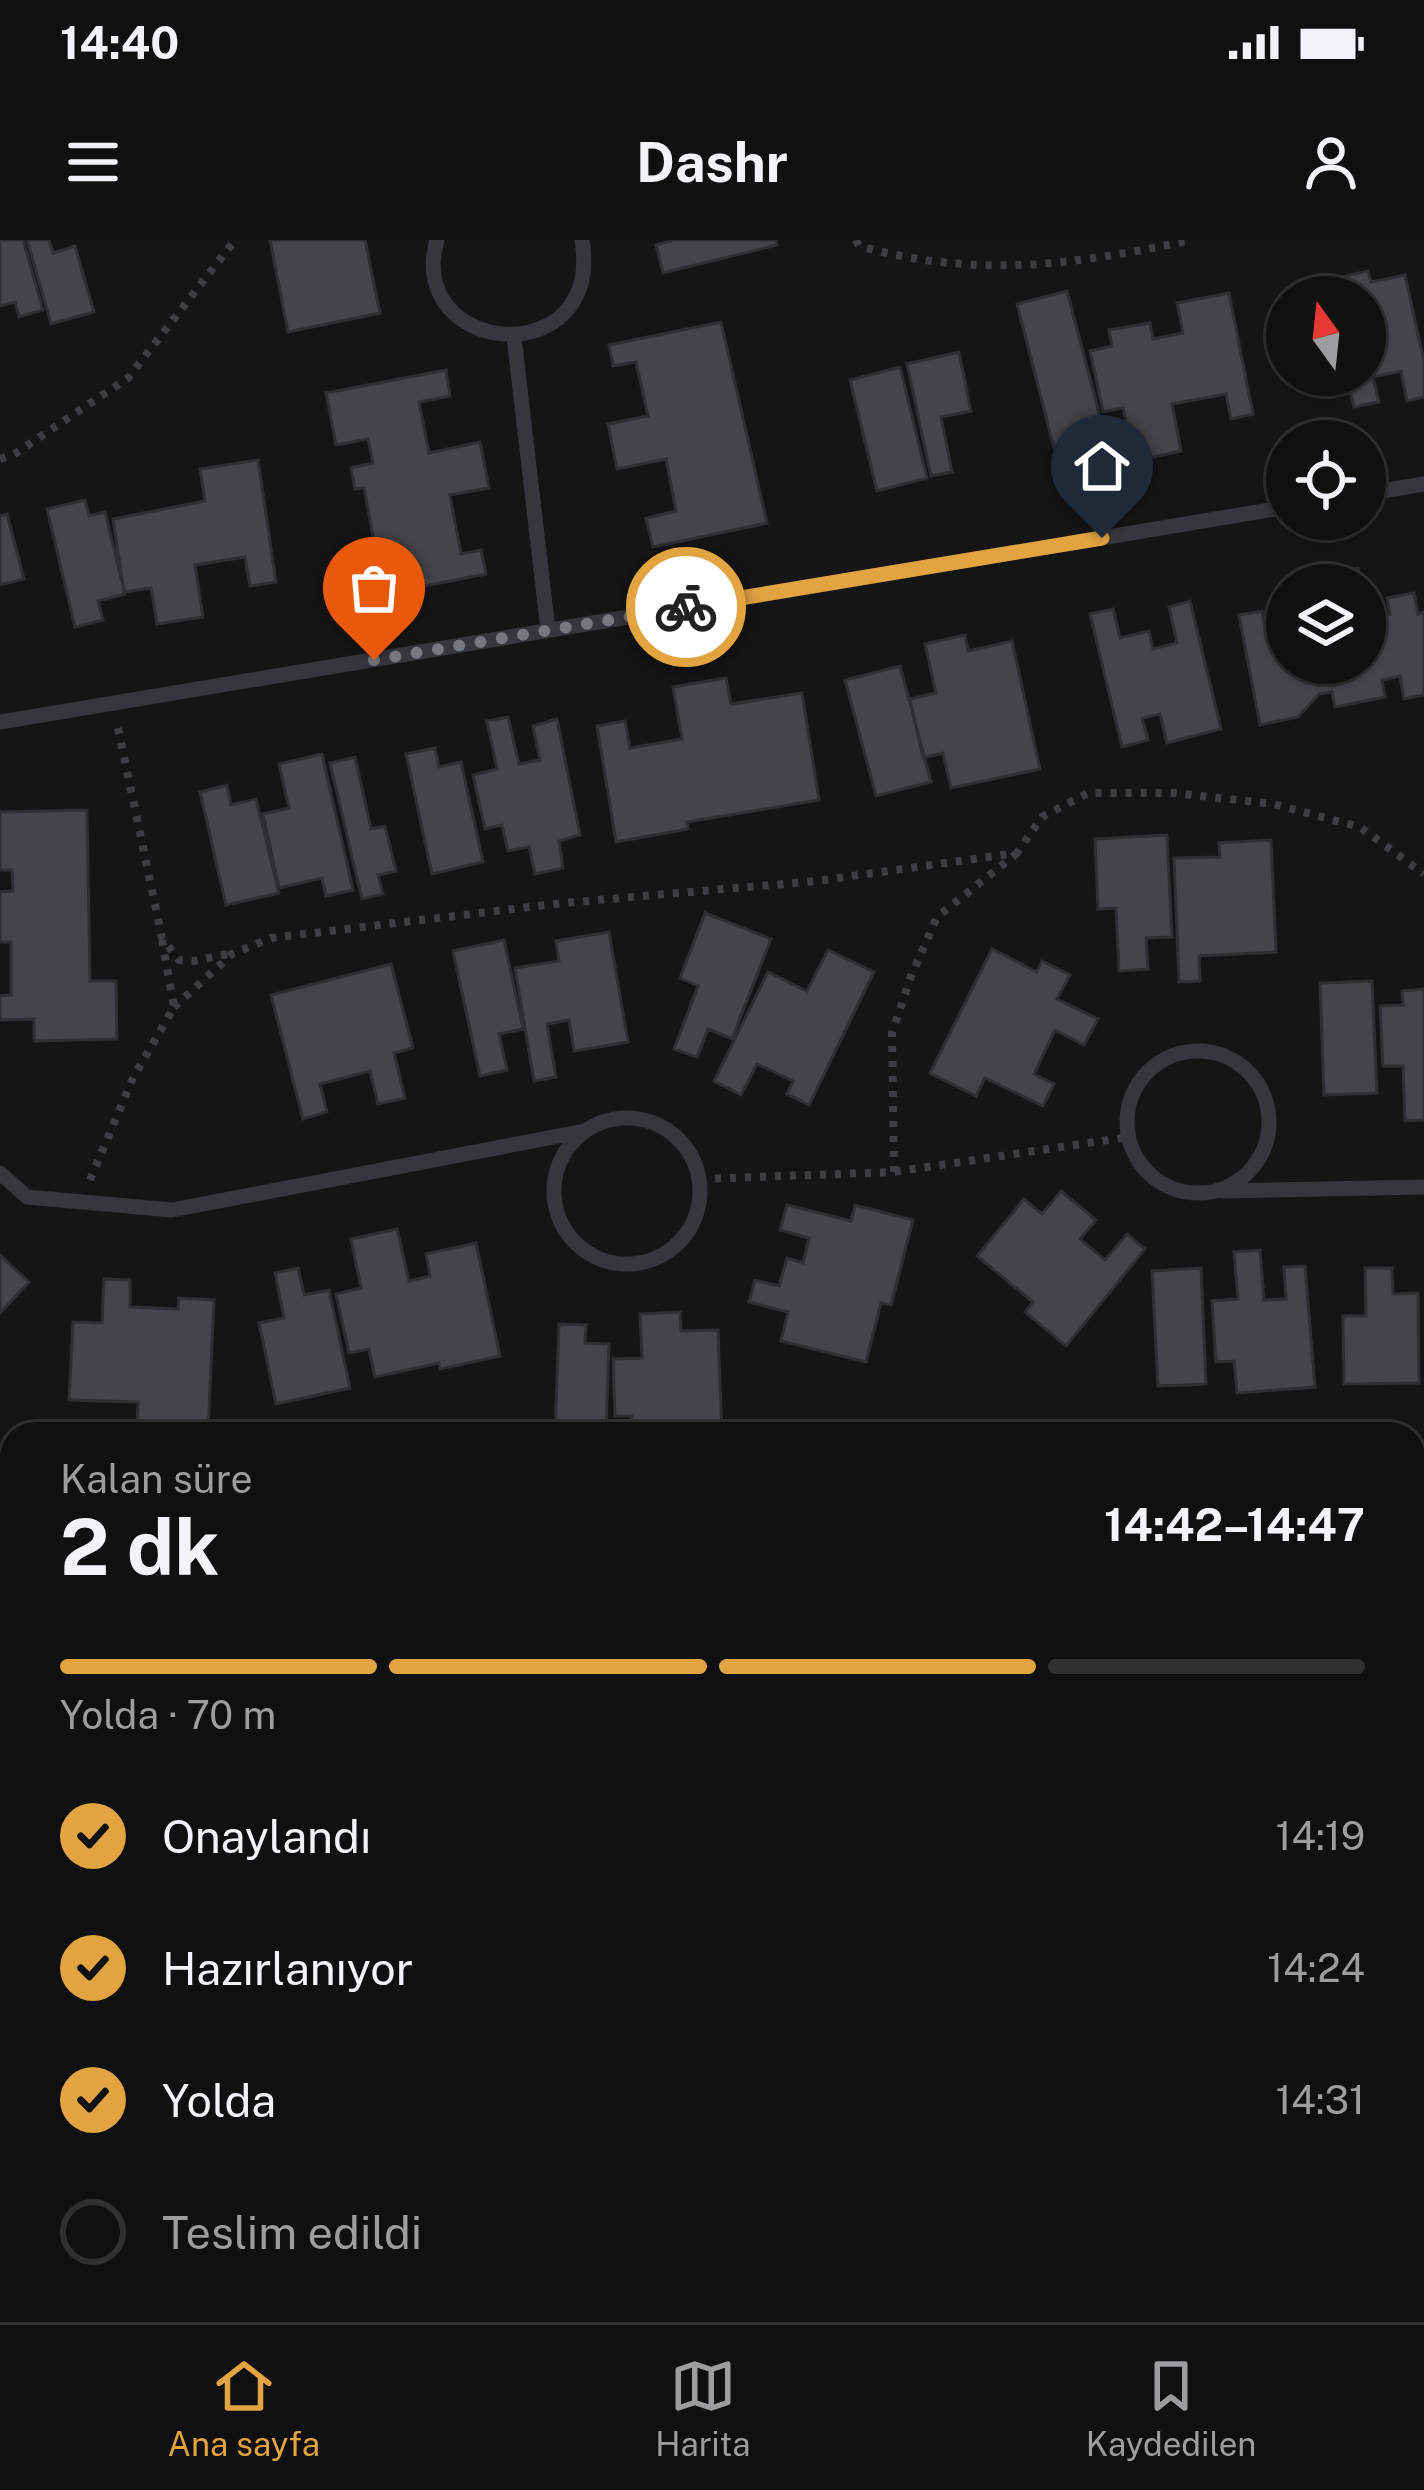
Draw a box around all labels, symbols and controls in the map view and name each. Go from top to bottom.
text: 14:40 [60,16,179,69]
icon: menu [60,129,126,195]
icon: person [1298,129,1364,195]
text: Dashr [636,131,788,194]
north arrow [1266,276,1386,396]
map controls [1266,276,1386,684]
pin [1051,415,1153,538]
button: locate [1266,420,1386,540]
icon: home [1069,433,1135,499]
pin [323,537,425,660]
courier [626,547,746,667]
icon: bag [341,555,407,621]
button: layers [1266,564,1386,684]
icon: bike [653,574,719,640]
text: Kalan süre [60,1456,253,1502]
text: 14:42–14:47 [1104,1498,1365,1551]
text: 2 dk [60,1501,220,1593]
text: Yolda · 70 m [60,1692,276,1738]
icon: check [60,1803,126,1869]
text: Onaylandı [162,1810,371,1863]
text: 14:19 [1276,1813,1365,1859]
icon: check [60,1935,126,2001]
text: Hazırlanıyor [162,1942,413,1995]
text: 14:24 [1267,1945,1365,1991]
icon: check [60,2067,126,2133]
text: Yolda [162,2074,276,2127]
text: 14:31 [1275,2077,1365,2123]
text: Teslim edildi [162,2206,422,2259]
tab: Ana sayfa [168,2353,320,2463]
tab: Harita [655,2353,751,2463]
tab: Kaydedilen [1086,2353,1256,2463]

